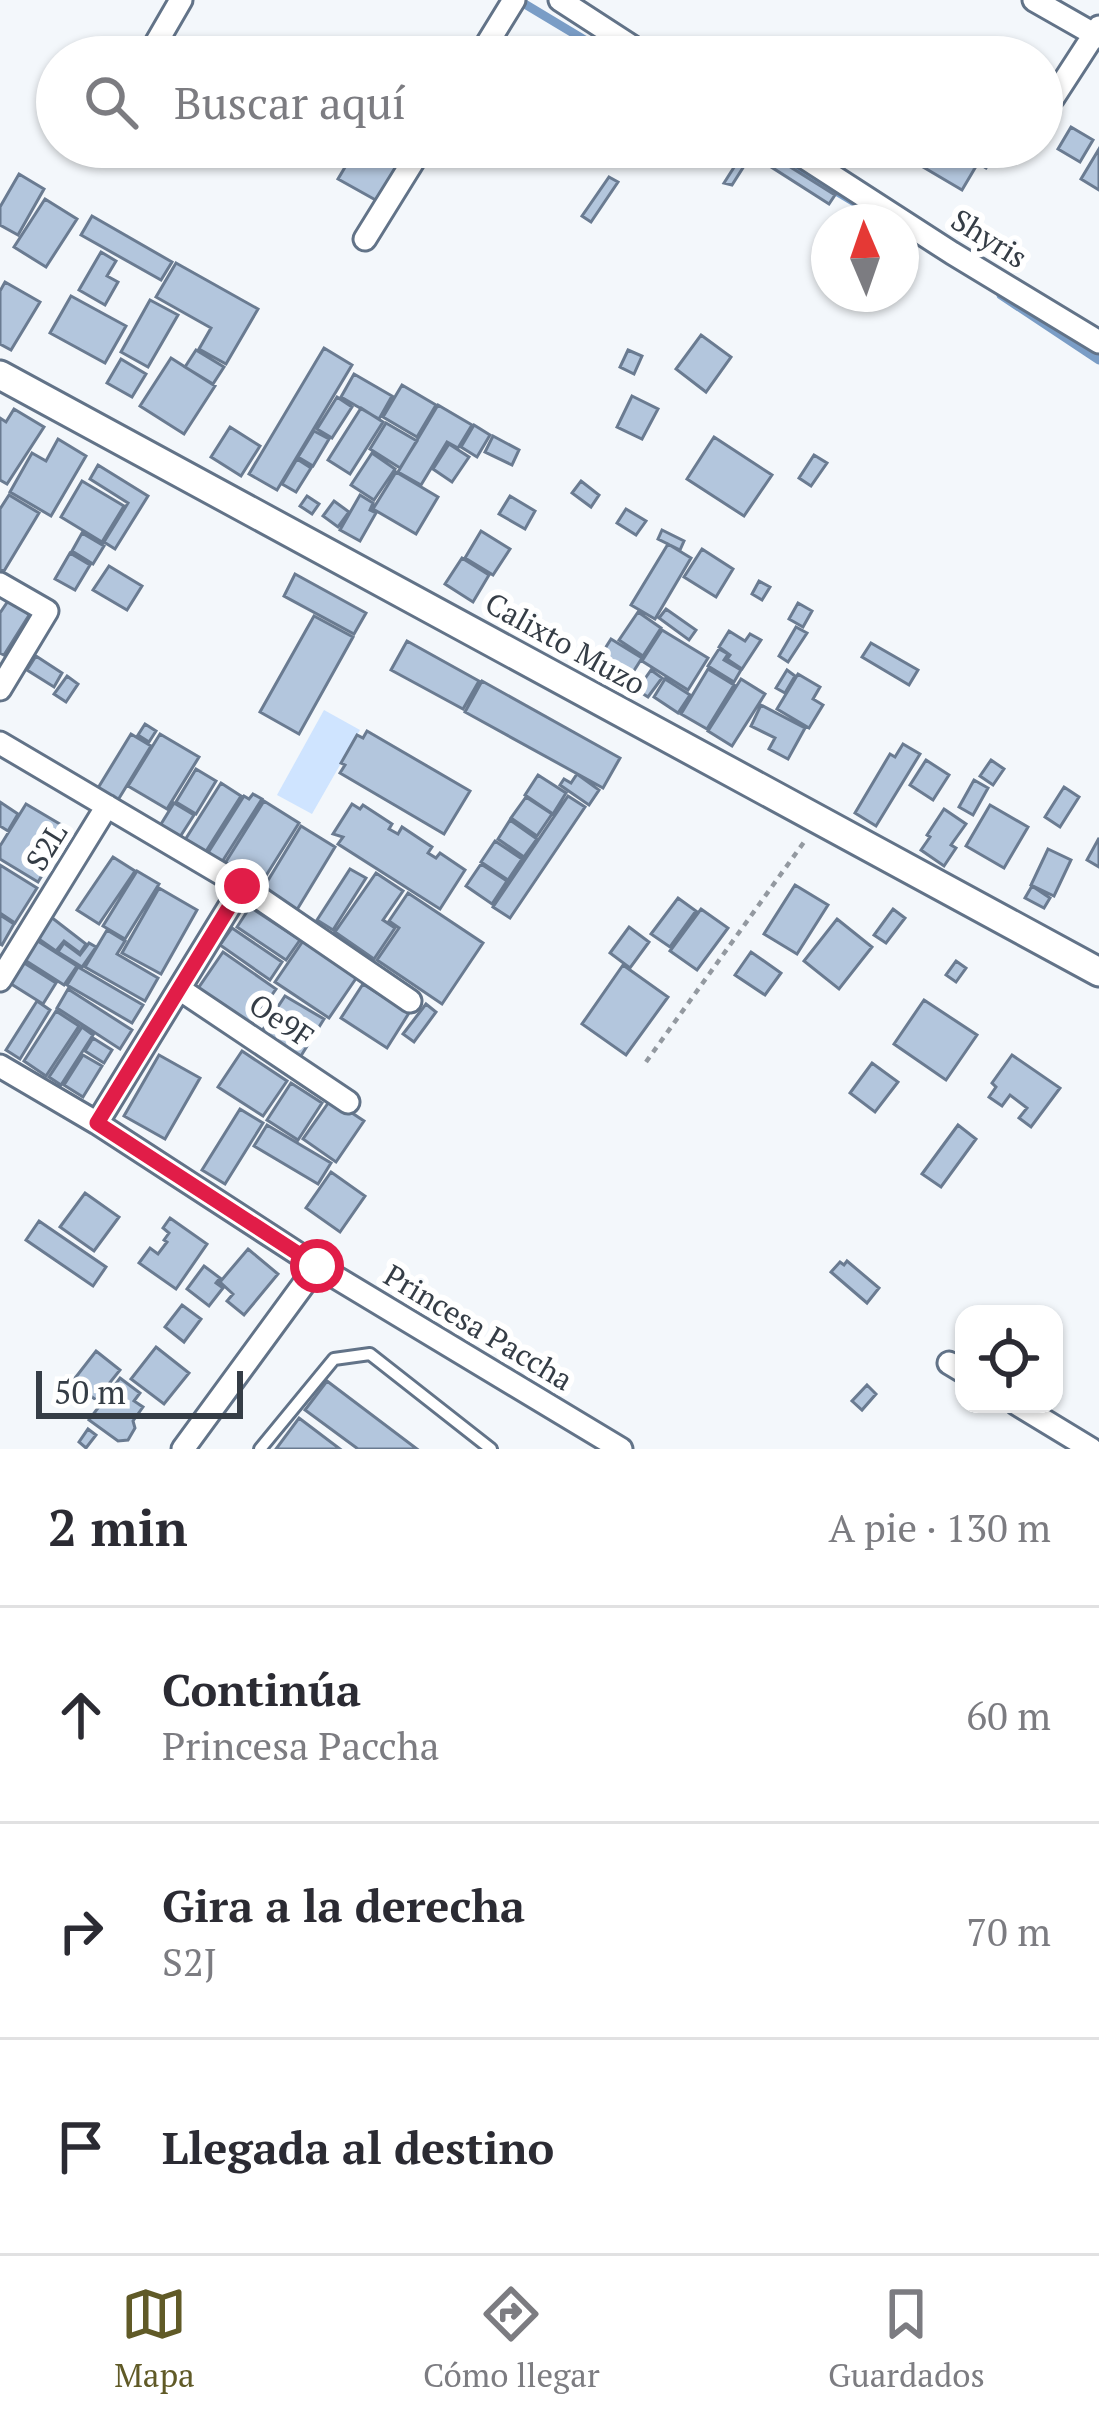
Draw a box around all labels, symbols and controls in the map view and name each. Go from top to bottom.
search box [36,36,1063,168]
icon: search [78,69,144,135]
text: Buscar aquí [174,72,406,132]
street label: Shyris [944,199,1035,277]
north arrow [811,204,919,312]
street label: Calixto Muzo [478,583,653,704]
street label: S2L [16,815,76,878]
route end [215,859,269,913]
street label: Oe9F [242,984,322,1056]
route start [290,1239,344,1293]
street label: Princesa Paccha [377,1255,580,1399]
map controls [955,1305,1063,1413]
button: locate [955,1305,1063,1413]
scale bar [36,1365,243,1418]
text: 50 m [54,1370,126,1413]
text: 2 min [48,1493,188,1561]
text: A pie · 130 m [828,1501,1051,1553]
text: Continúa [162,1659,361,1719]
icon: ahead [48,1682,114,1748]
text: 60 m [966,1689,1051,1741]
text: Princesa Paccha [162,1719,439,1771]
text: Gira a la derecha [162,1875,525,1935]
icon: right [48,1898,114,1964]
text: 70 m [966,1905,1051,1957]
text: S2J [162,1935,217,1987]
icon: arrive [48,2114,114,2180]
text: Llegada al destino [162,2117,554,2177]
tab: Mapa [114,2281,195,2396]
tab: Cómo llegar [423,2281,600,2396]
tab: Guardados [828,2281,985,2396]

